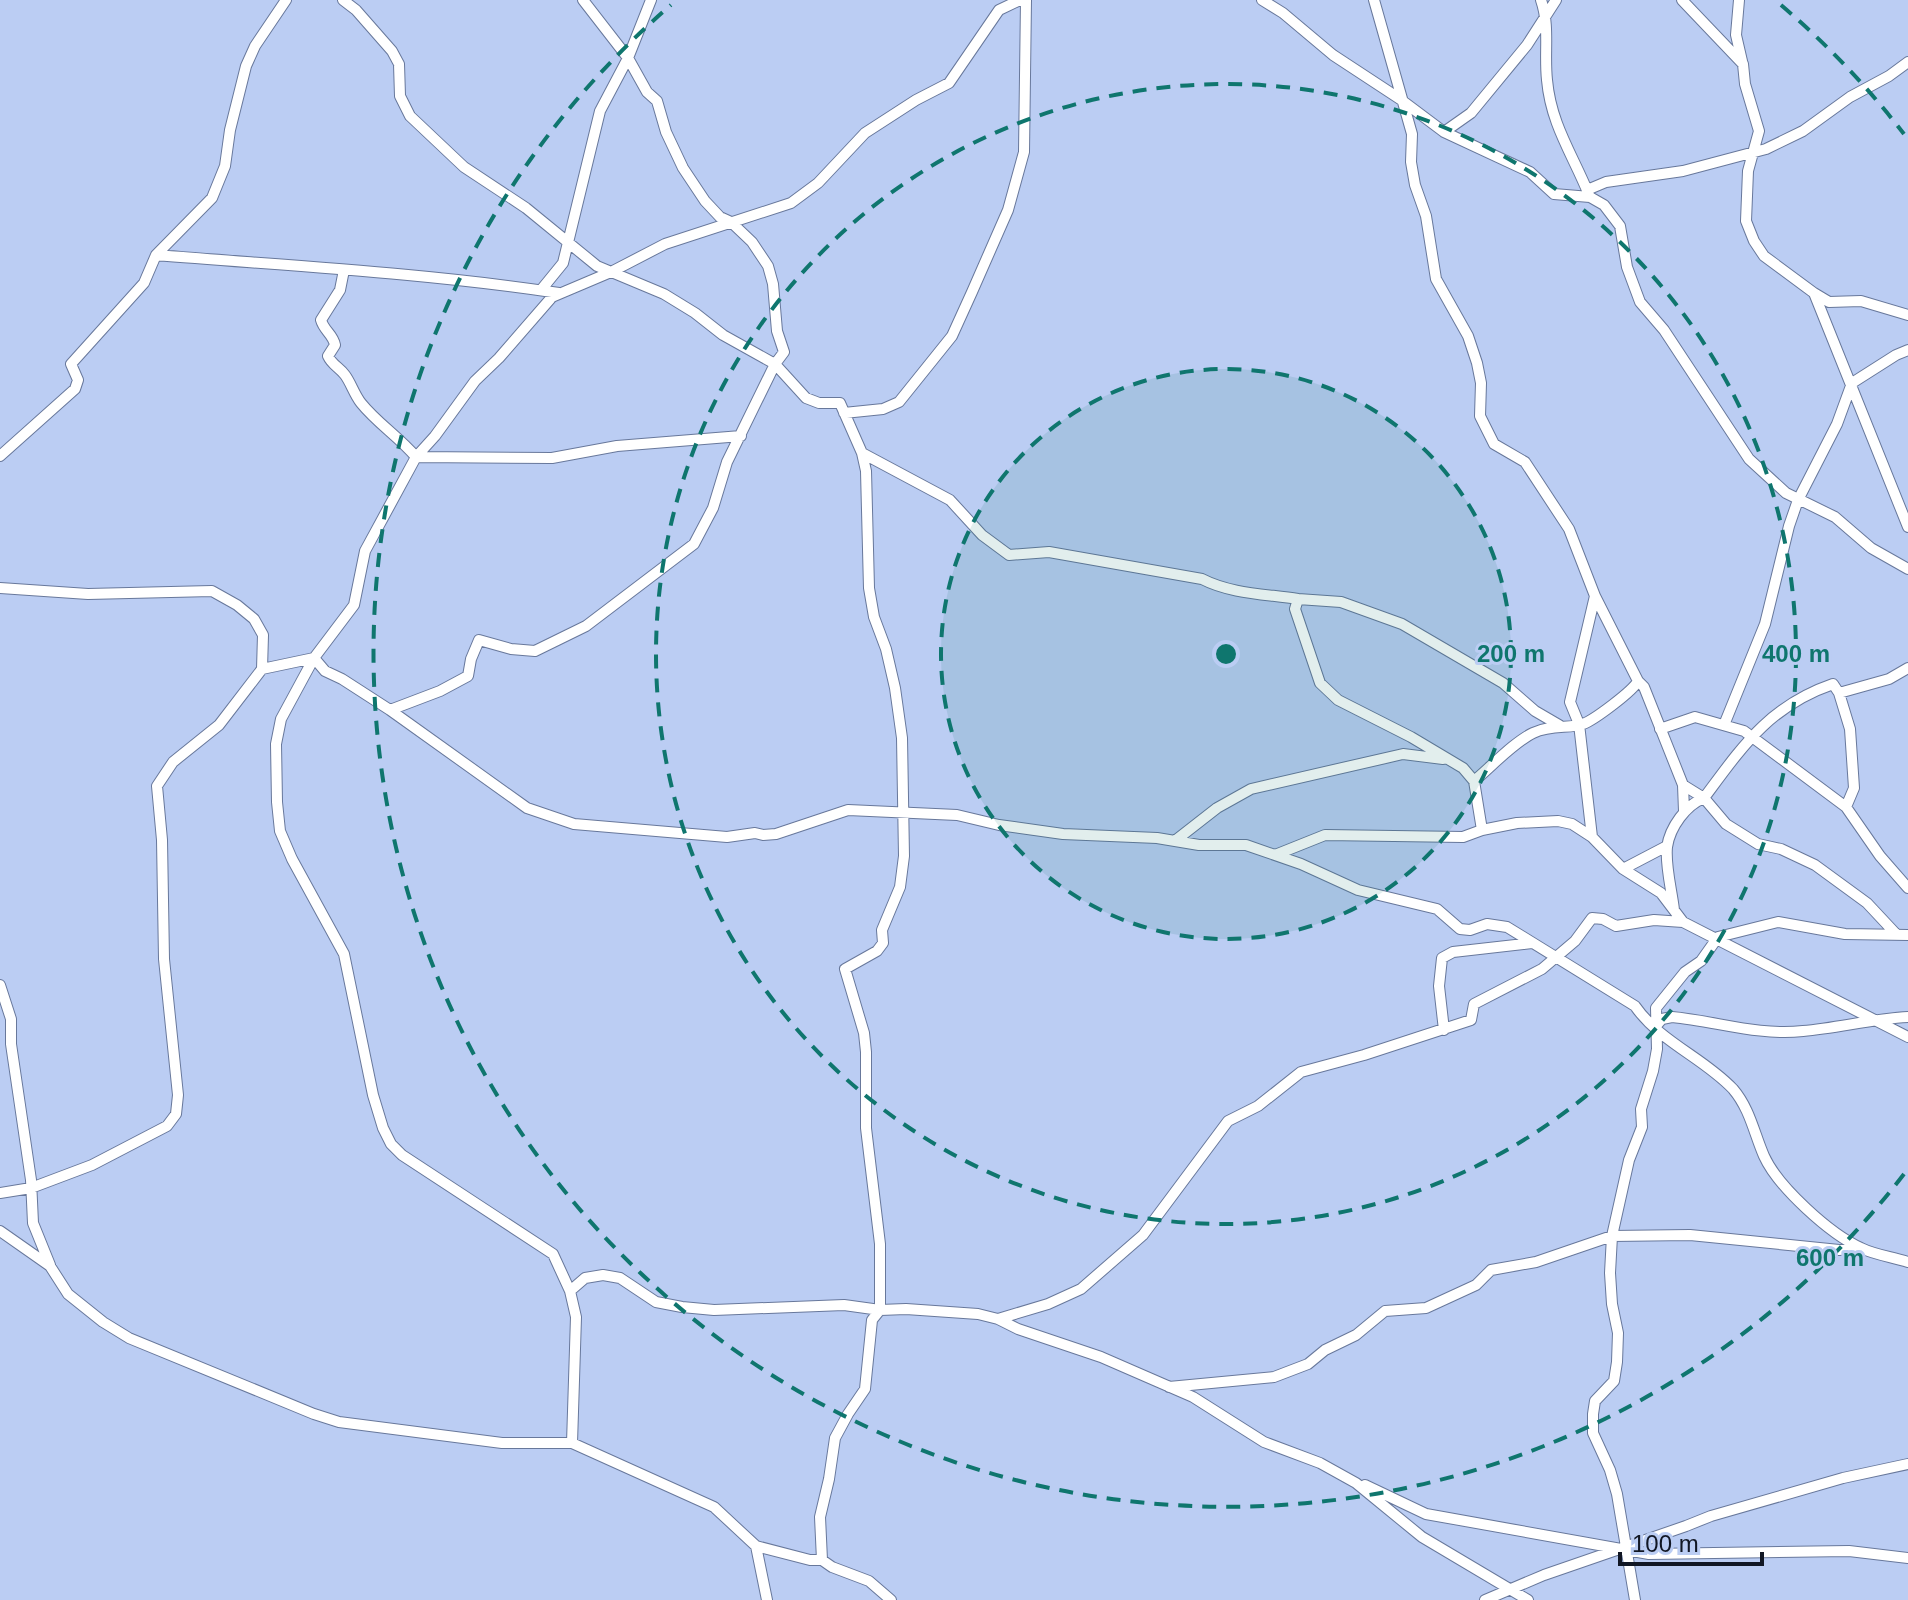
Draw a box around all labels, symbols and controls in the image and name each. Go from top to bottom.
centre of rings [1212,640,1240,668]
text: 200 m [1477,640,1545,667]
text: 400 m [1762,640,1830,667]
text: 600 m [1796,1244,1864,1271]
scale bar [1620,1516,1762,1566]
text: 100 m [1632,1530,1699,1557]

